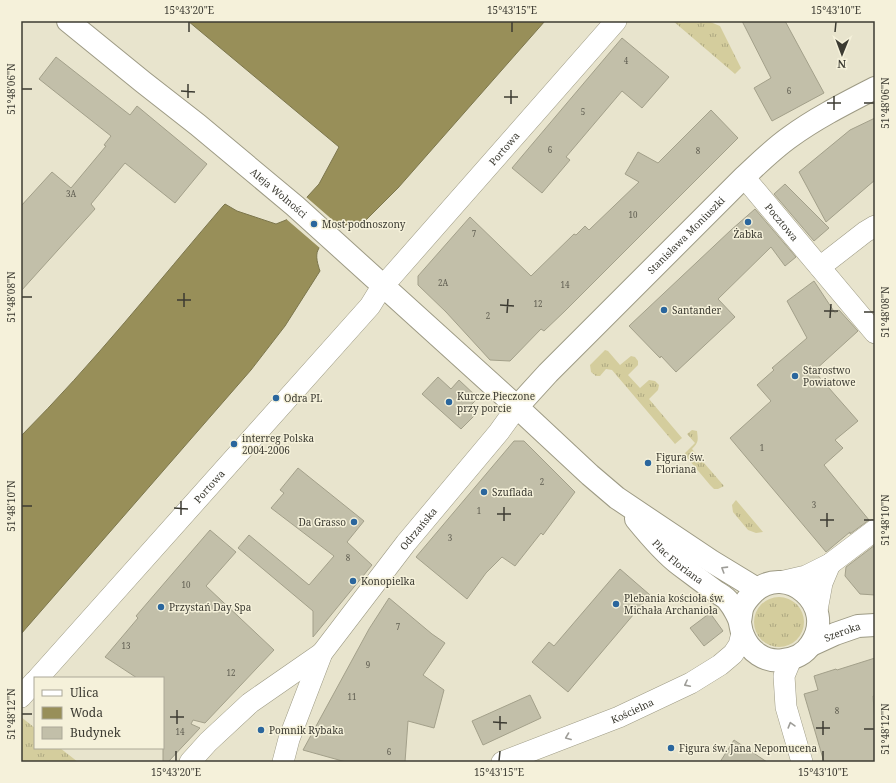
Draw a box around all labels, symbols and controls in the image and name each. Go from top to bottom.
text: 15°43'20"E [164,3,214,17]
text: 15°43'15"E [487,3,537,17]
text: 15°43'10"E [811,3,861,17]
north arrow [822,34,862,74]
house number: 4 [624,55,629,66]
text: N [837,57,846,72]
text: 51°48'06"N [4,63,18,115]
text: 51°48'06"N [878,77,892,129]
house number: 6 [787,85,792,96]
house number: 5 [581,106,585,117]
street label: Portowa [485,129,523,168]
house number: 6 [548,144,553,155]
house number: 8 [696,145,701,156]
street label: Aleja Wolności [247,165,311,221]
house number: 3A [66,188,76,199]
street label: Stanisława Moniuszki [644,193,728,277]
street label: Pocztowa [762,200,802,244]
house number: 10 [629,209,638,220]
place label: Most podnoszony [322,217,406,231]
marker: Żabka [743,217,753,227]
marker: Most podnoszony [309,219,319,229]
place label: Żabka [733,227,763,241]
house number: 7 [472,228,477,239]
text: 51°48'08"N [4,271,18,323]
house number: 2A [438,277,448,288]
house number: 14 [561,279,570,290]
text: 51°48'08"N [878,286,892,338]
house number: 12 [534,298,542,309]
place label: Santander [672,303,722,317]
marker: Santander [659,305,669,315]
house number: 2 [486,310,490,321]
place label: Starostwo Powiatowe [803,363,856,389]
marker: Starostwo Powiatowe [790,371,800,381]
place label: Kurcze Pieczone przy porcie [457,389,535,415]
place label: Odra PL [284,391,323,405]
marker: Odra PL [271,393,281,403]
marker: Kurcze Pieczone przy porcie [444,397,454,407]
place label: interreg Polska 2004-2006 [242,431,315,457]
marker: interreg Polska 2004-2006 [229,439,239,449]
house number: 1 [760,442,764,453]
place label: Figura św. Floriana [656,450,705,476]
marker: Figura św. Floriana [643,458,653,468]
street label: Portowa [191,466,228,506]
house number: 2 [540,476,544,487]
text: 51°48'10"N [4,480,18,532]
place label: Szuflada [492,485,533,499]
marker: Szuflada [479,487,489,497]
text: 51°48'10"N [878,494,892,546]
house number: 3 [812,499,817,510]
street label: Odrzańska [396,504,440,553]
house number: 1 [477,505,481,516]
place label: Da Grasso [298,515,346,529]
marker: Da Grasso [349,517,359,527]
house number: 3 [448,532,453,543]
street label: Plac Floriana [649,536,707,587]
house number: 8 [346,552,351,563]
one-way arrow [721,566,728,574]
place label: Konopielka [361,574,415,588]
marker: Konopielka [348,576,358,586]
house number: 10 [182,579,191,590]
place label: Plebania kościoła św. Michała Archanioła [624,591,724,617]
marker: Plebania kościoła św. Michała Archanioła [611,599,621,609]
place label: Przystań Day Spa [169,600,252,614]
marker: Przystań Day Spa [156,602,166,612]
street label: Szeroka [822,619,863,645]
house number: 7 [396,621,401,632]
house number: 13 [122,640,131,651]
house number: 9 [366,659,370,670]
house number: 12 [227,667,235,678]
legend [34,677,164,749]
one-way arrow [684,679,691,687]
text: Ulica [70,684,99,701]
text: 51°48'12"N [4,688,18,740]
house number: 11 [348,691,356,702]
street label: Kościelna [609,694,656,726]
text: 51°48'12"N [878,703,892,755]
text: Woda [70,704,103,721]
house number: 8 [835,705,840,716]
one-way arrow [787,721,796,728]
place label: Pomnik Rybaka [269,723,344,737]
text: Budynek [70,724,122,741]
marker: Pomnik Rybaka [256,725,266,735]
house number: 14 [176,726,185,737]
one-way arrow [564,732,571,740]
place label: Figura św. Jana Nepomucena [679,741,817,755]
marker: Figura św. Jana Nepomucena [666,743,676,753]
house number: 6 [387,746,392,757]
text: 15°43'20"E [151,765,201,779]
text: 15°43'15"E [474,765,524,779]
text: 15°43'10"E [798,765,848,779]

